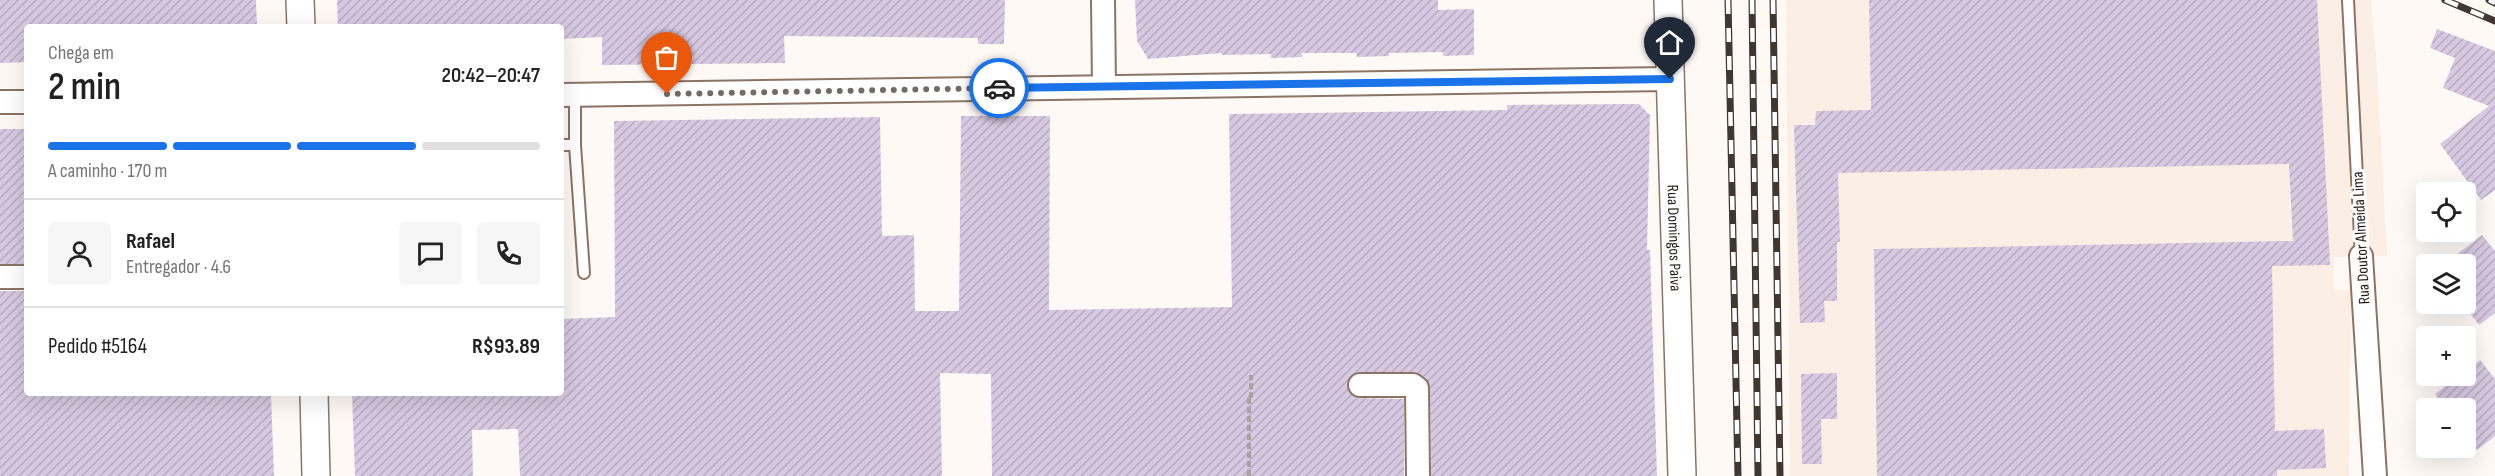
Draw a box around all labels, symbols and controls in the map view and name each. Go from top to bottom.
pin [1644,17,1695,79]
icon: home [1653,26,1686,59]
pin [641,32,692,94]
text: Chega em [48,41,114,65]
icon: bag [650,41,683,74]
courier [969,58,1029,118]
text: 20:42–20:47 [441,62,540,89]
text: 2 min [48,64,121,111]
icon: car [983,72,1016,105]
text: A caminho · 170 m [48,159,167,183]
street label: Rua Doutor Almeida Lima [2349,171,2374,305]
map controls [2416,182,2476,458]
button: locate [2416,182,2476,242]
street label: Rua Domingos Paiva [1662,184,1685,291]
button: person [48,222,111,285]
button: chat [399,222,462,285]
button: phone [477,222,540,285]
text: Rafael [126,228,175,255]
button: layers [2416,254,2476,314]
text: Entregador · 4.6 [126,255,231,279]
button: + [2416,326,2476,386]
text: Pedido #5164 [48,333,147,360]
text: R$93.89 [472,333,540,360]
button: − [2416,398,2476,458]

